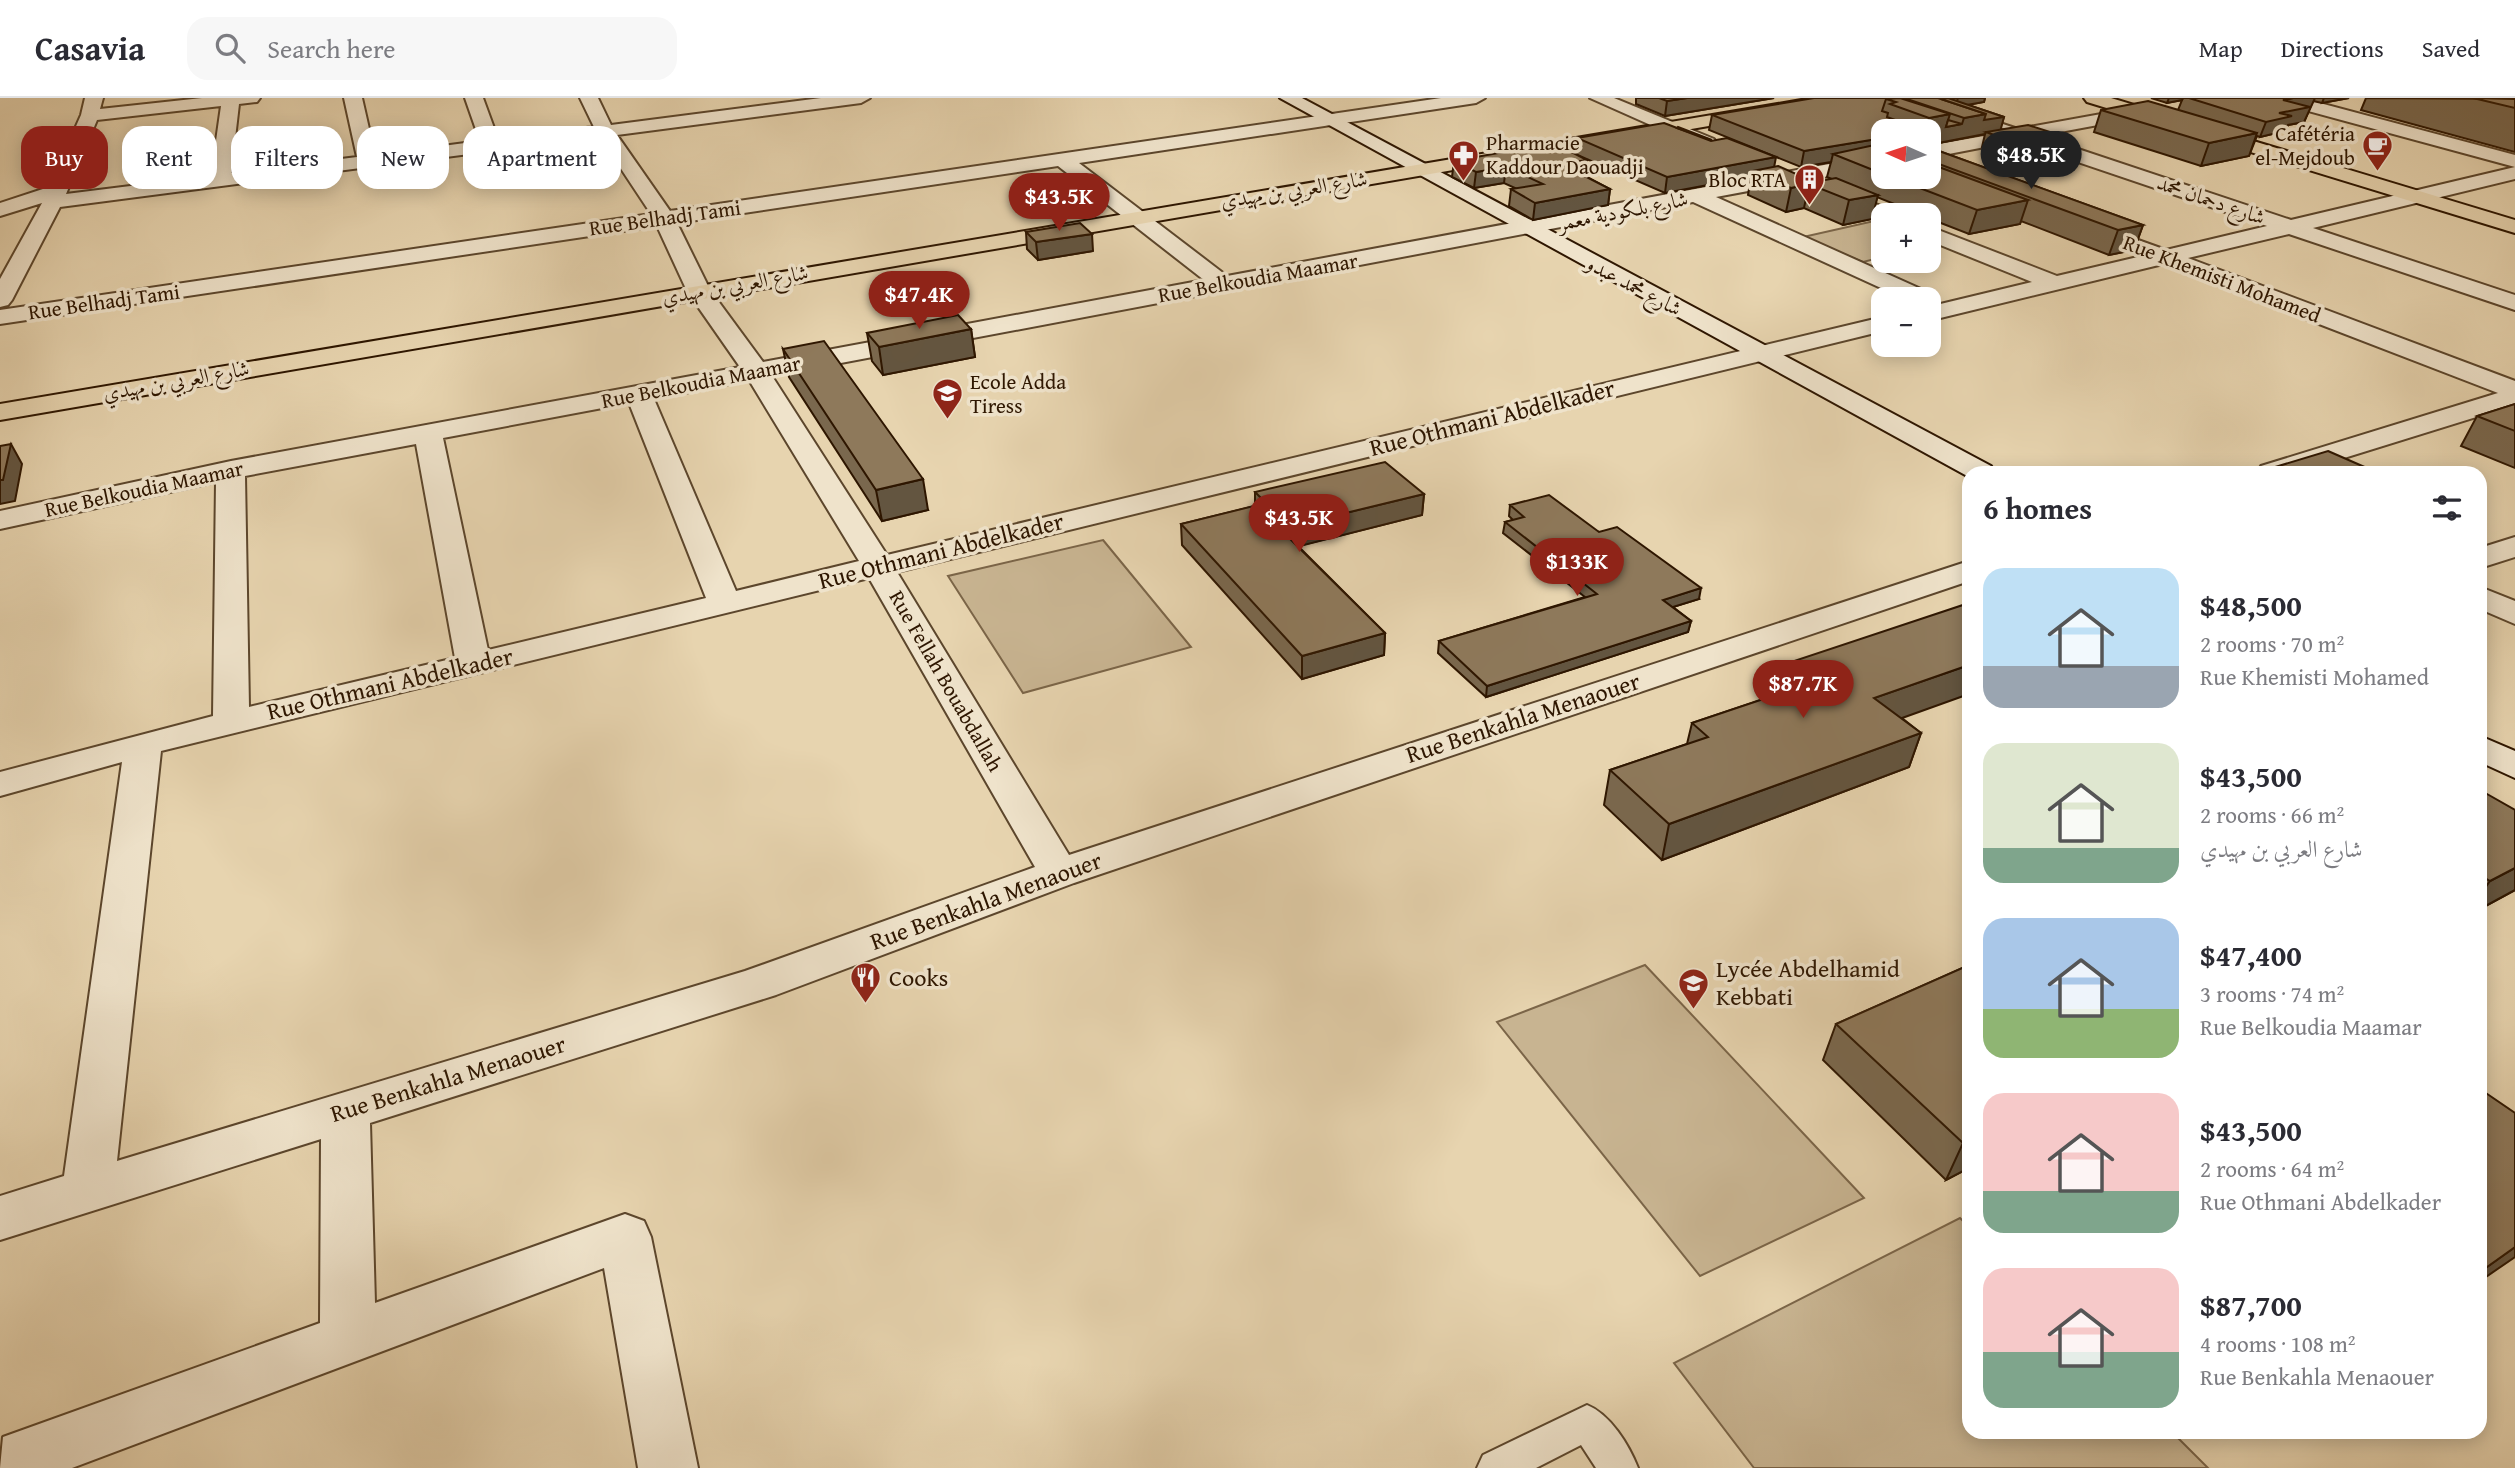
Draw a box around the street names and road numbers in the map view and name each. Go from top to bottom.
street label: شارع العربي بن مهيدي [1218,163,1370,219]
street label: شارع دحمان محمد [2152,167,2269,235]
street label: شارع بلكودية معمر [1553,183,1691,242]
street label: Rue Belhadj Tami [587,192,743,243]
street label: Rue Khemisti Mohamed [2119,227,2326,331]
street label: Rue Belkoudia Maamar [1156,245,1361,310]
street label: شارع محمد عبدو [1578,246,1688,326]
street label: شارع العربي بن مهيدي [659,256,811,316]
street label: Rue Belhadj Tami [26,276,182,327]
street label: Rue Belkoudia Maamar [599,347,804,416]
street label: شارع العربي بن مهيدي [100,352,252,412]
street label: Rue Othmani Abdelkader [1366,370,1618,465]
street label: Rue Belkoudia Maamar [42,452,246,525]
street label: Rue Othmani Abdelkader [815,503,1067,598]
street label: Rue Fellah Bouabdallah [882,584,1011,777]
street label: Rue Othmani Abdelkader [263,638,517,729]
street label: Rue Benkahla Menaouer [1401,663,1644,772]
street label: Rue Benkahla Menaouer [865,842,1107,959]
street label: Rue Benkahla Menaouer [326,1026,570,1131]

